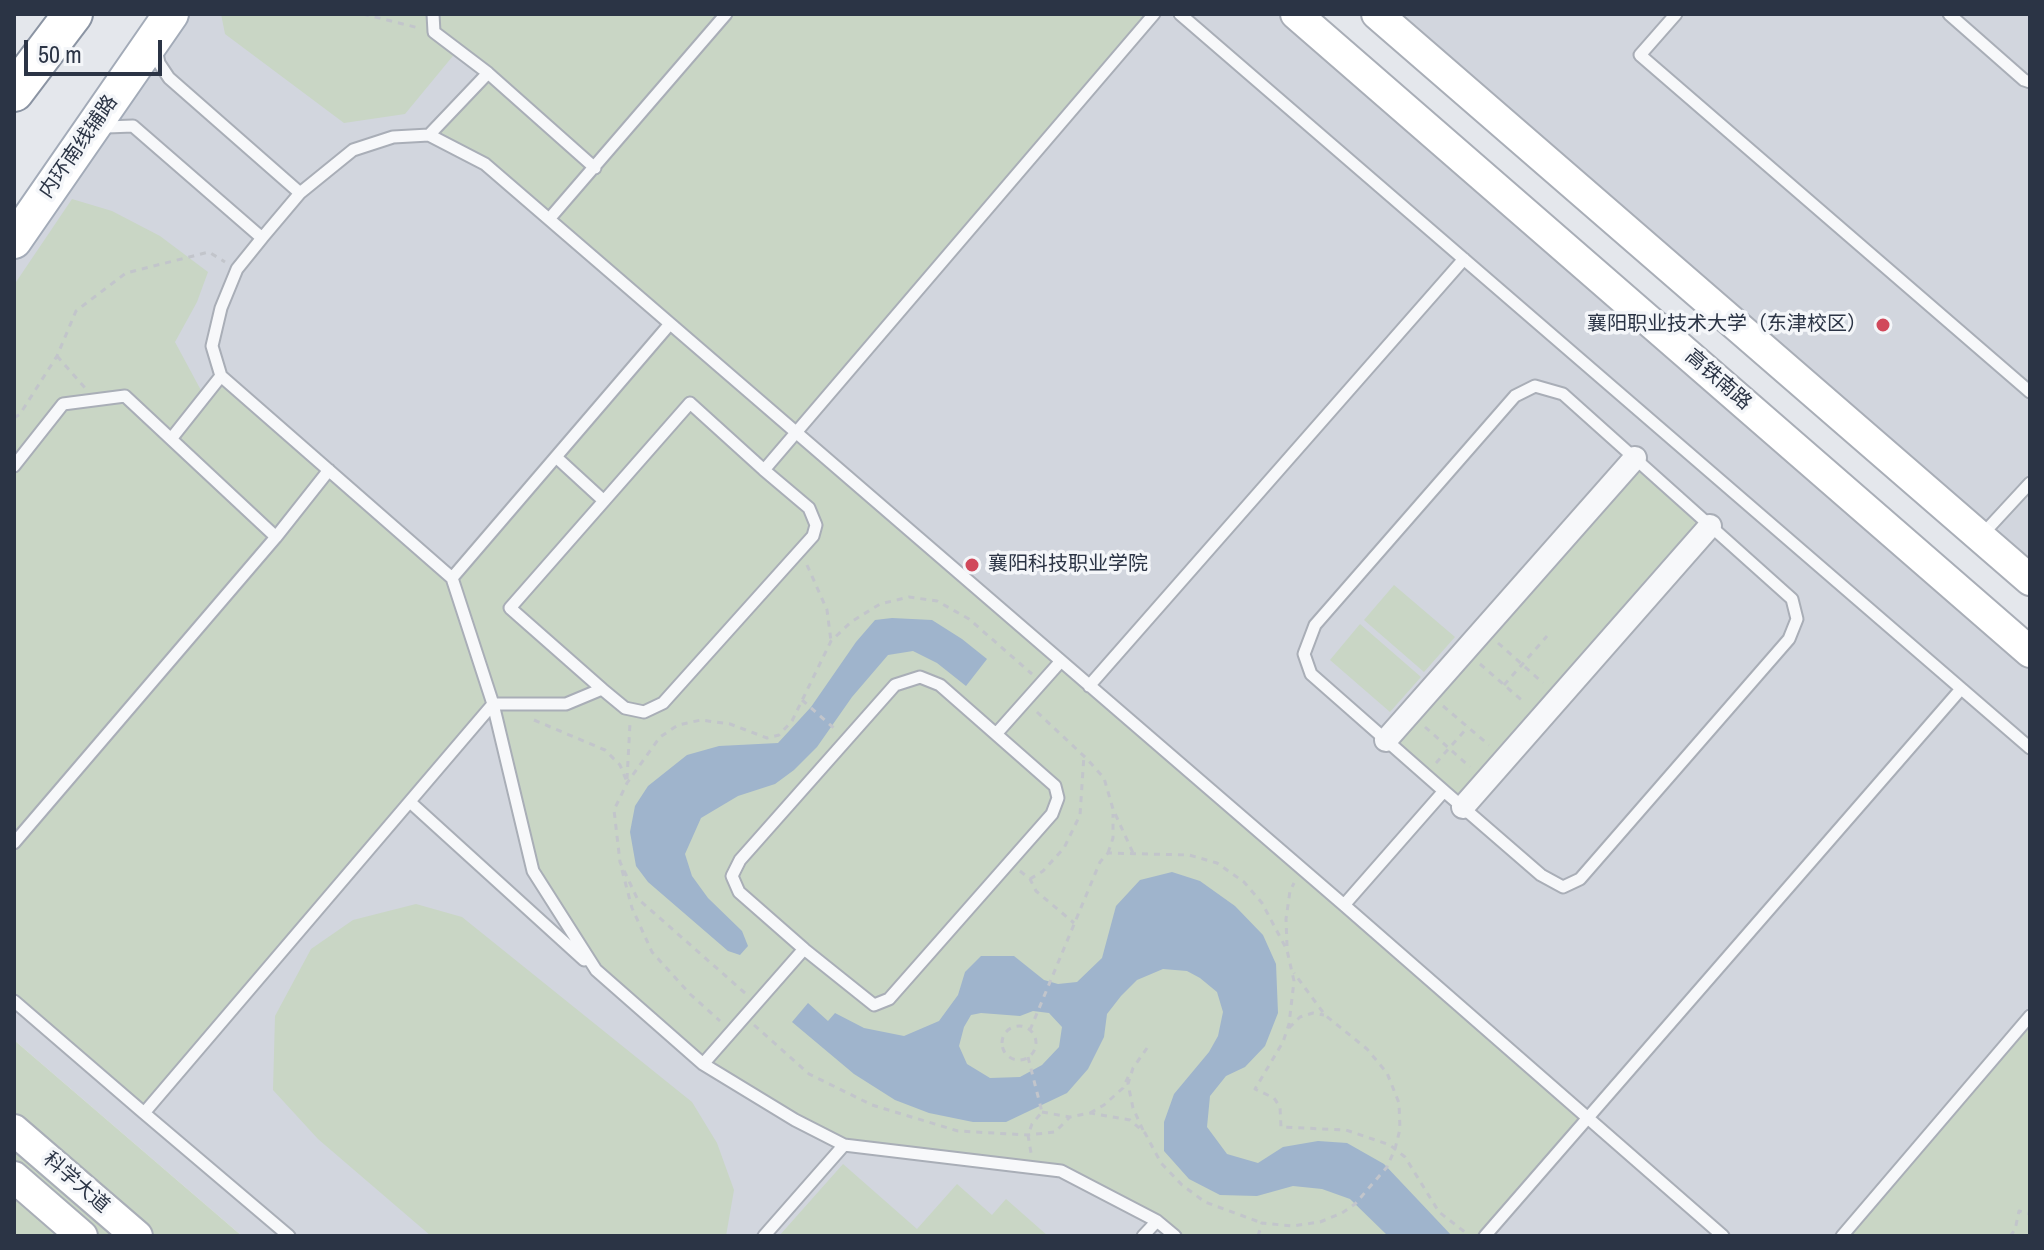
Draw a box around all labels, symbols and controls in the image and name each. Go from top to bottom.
scale bar [28,24,166,74]
text: 50 m [38,38,82,70]
street label: 内环南线辅路 [35,91,123,203]
place label: 襄阳职业技术大学（东津校区） [1587,313,1867,337]
marker: 襄阳职业技术大学（东津校区） [1874,316,1892,334]
street label: 高铁南路 [1680,345,1756,415]
place label: 襄阳科技职业学院 [988,553,1148,577]
marker: 襄阳科技职业学院 [963,556,981,574]
street label: 科学大道 [38,1148,114,1218]

